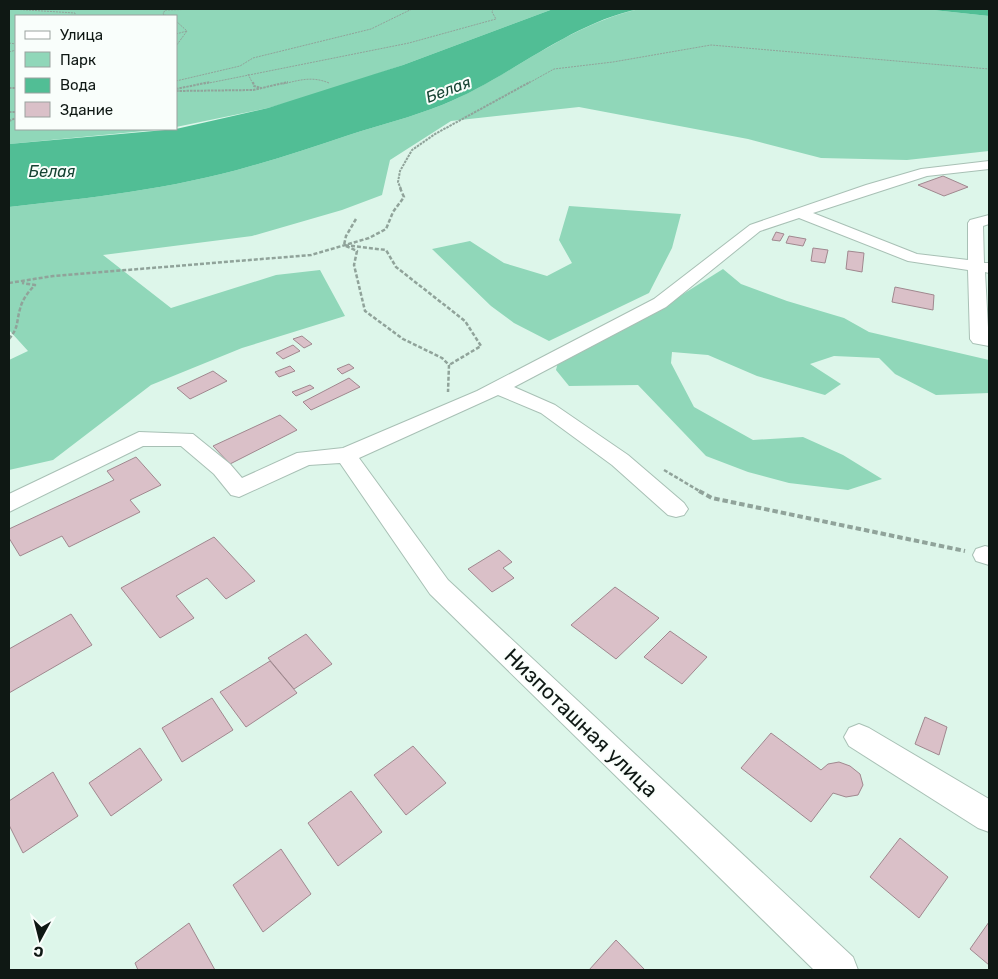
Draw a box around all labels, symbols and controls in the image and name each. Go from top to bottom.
legend [15,15,178,130]
text: Улица [60,26,103,44]
text: Парк [60,51,96,69]
water label: Белая [423,72,474,107]
text: Вода [60,76,96,94]
text: Здание [60,101,113,119]
water label: Белая [29,162,76,181]
street label: Низпоташная улица [500,643,663,802]
north arrow [15,914,65,964]
text: С [32,942,44,960]

